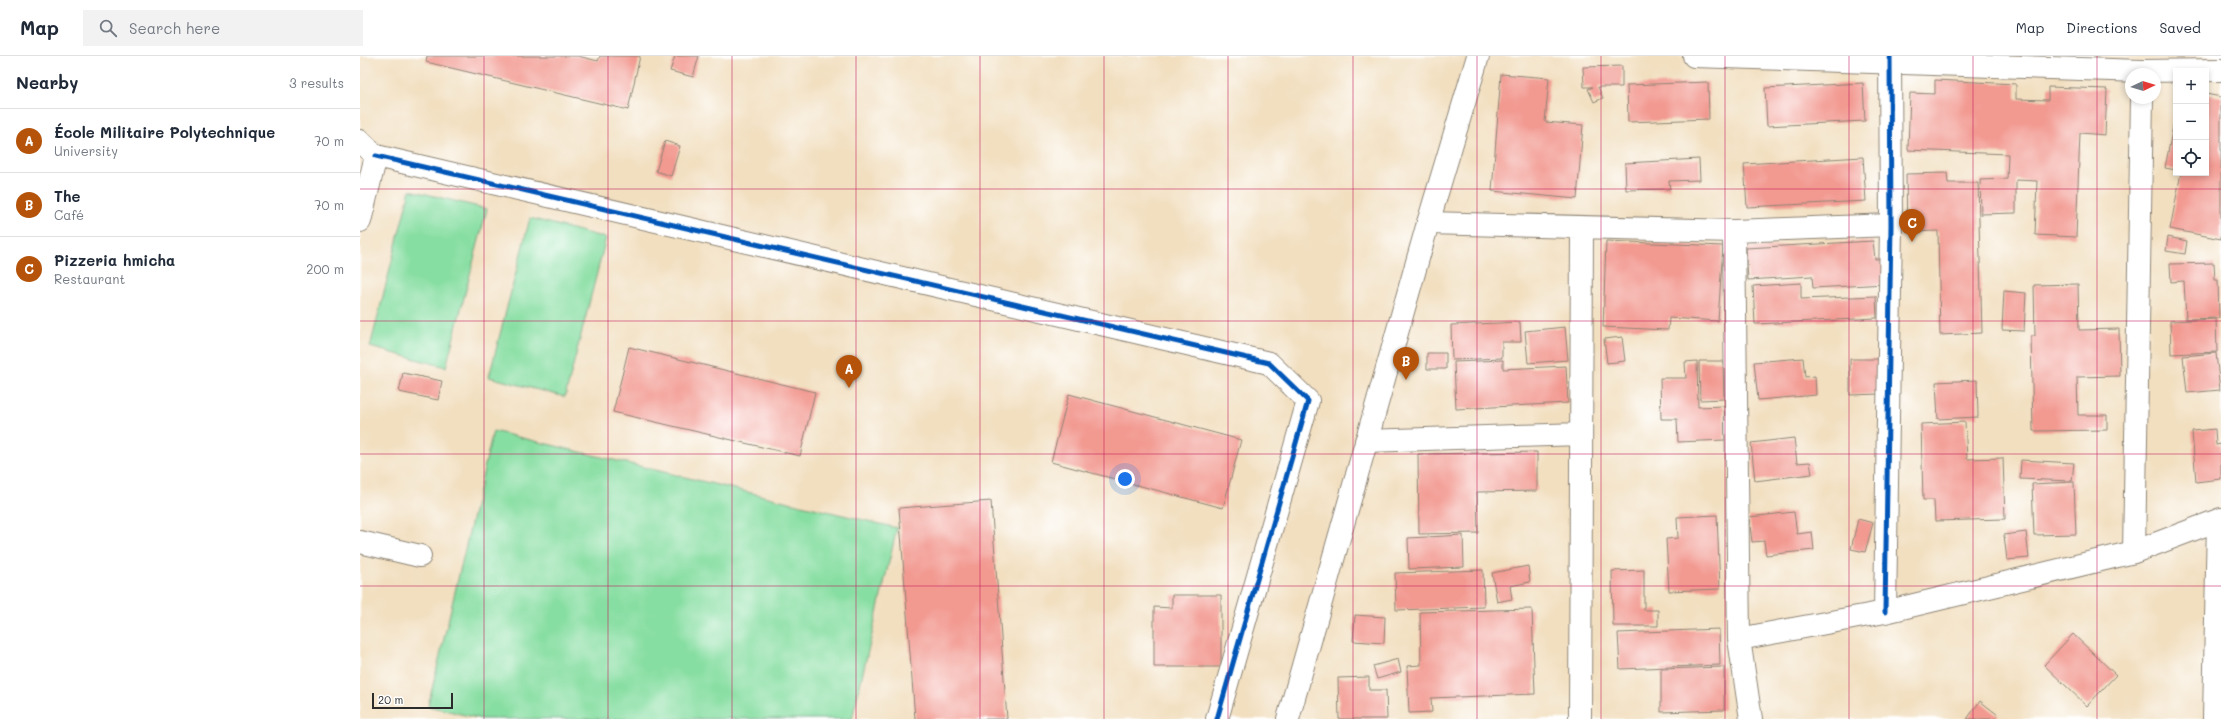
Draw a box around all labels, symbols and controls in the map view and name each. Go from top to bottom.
search box [83,10,363,46]
text: Map [20,15,59,40]
icon: search [97,17,119,39]
text: Search here [129,18,220,38]
text: Map [2016,18,2044,37]
text: Directions [2066,18,2137,37]
text: Saved [2159,18,2201,37]
north arrow [2125,68,2161,104]
map controls [2173,68,2209,176]
button: + [2173,68,2209,104]
text: Nearby [16,71,78,93]
text: 3 results [289,74,344,91]
button: − [2173,104,2209,140]
text: École Militaire Polytechnique [54,122,275,142]
text: A [24,132,34,149]
text: 70 m [314,132,344,149]
button: locate [2173,140,2209,176]
text: University [54,142,118,159]
text: The [54,186,81,206]
text: B [25,196,33,213]
text: 70 m [314,196,344,213]
text: Café [54,206,84,223]
pin: C [1899,209,1925,242]
text: Pizzeria hmicha [54,250,175,270]
text: C [24,260,34,277]
text: 200 m [306,260,344,277]
text: Restaurant [54,270,125,287]
pin: B [1393,347,1419,380]
pin: A [836,355,862,388]
your location [1115,469,1135,489]
scale bar [372,691,453,710]
text: 20 m [378,692,403,707]

